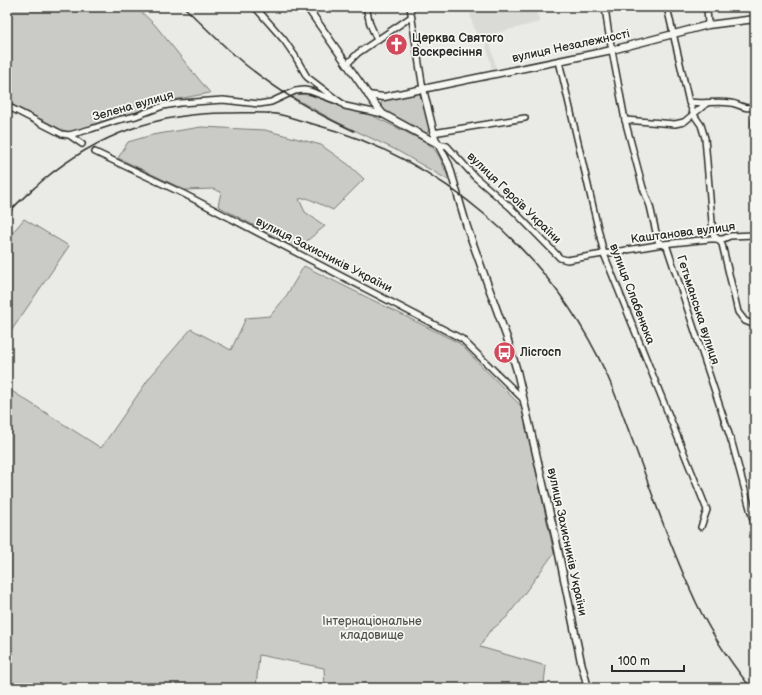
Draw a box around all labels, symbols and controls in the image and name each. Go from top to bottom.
street label: вулиця Незалежності [511,26,631,66]
place label: Церква Святого Воскресіння [412,31,504,60]
church icon: Церква Святого Воскресіння [383,32,409,58]
street label: Зелена вулиця [91,87,175,125]
street label: вулиця Героїв України [464,149,564,247]
street label: вулиця Захисників України [253,214,395,296]
street label: Каштанова вулиця [630,219,736,247]
street label: вулиця Слабенюка [606,242,658,346]
street label: Гетьманська вулиця [673,253,723,367]
bus stop icon: Лісгосп [491,339,517,365]
place label: Лісгосп [519,345,561,360]
street label: вулиця Захисників України [544,466,590,618]
park label: Інтернаціональне кладовище [322,614,422,643]
scale bar [612,647,684,673]
text: 100 m [618,654,650,669]

